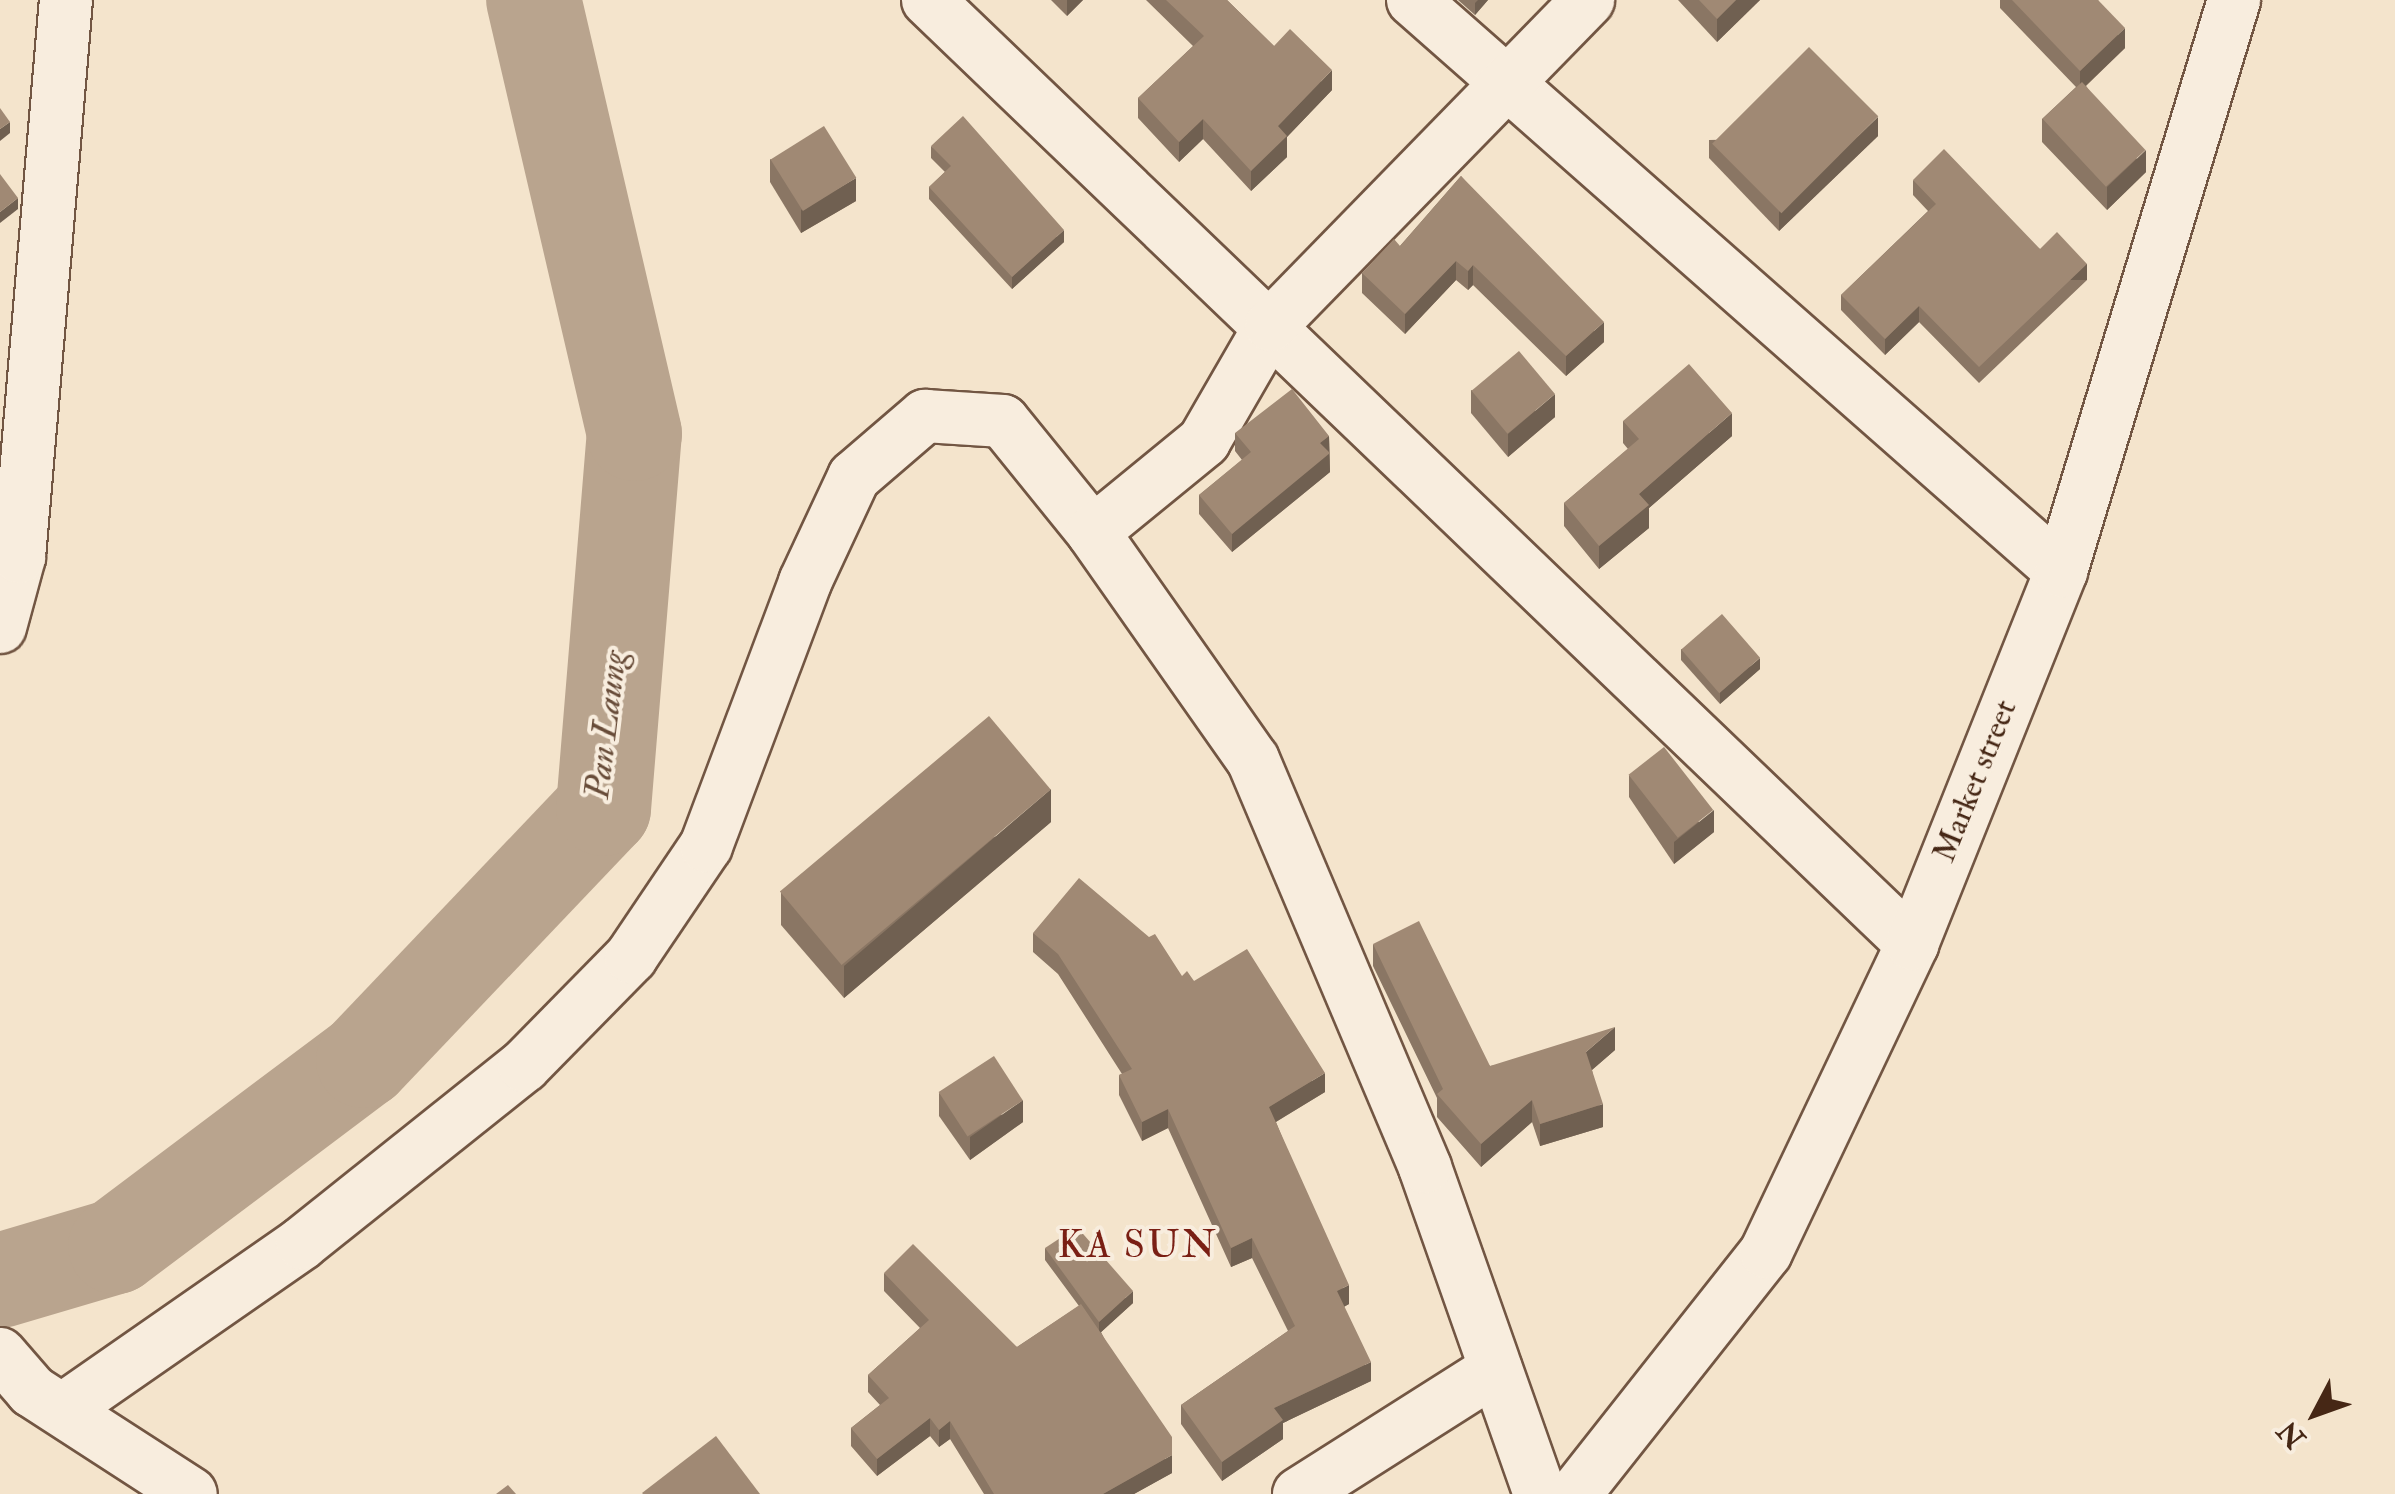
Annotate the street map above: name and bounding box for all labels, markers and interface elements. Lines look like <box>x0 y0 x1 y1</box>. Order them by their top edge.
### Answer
water label: Pan Laung <box>576 648 636 802</box>
street label: Market street <box>1925 694 2025 868</box>
district label: KA SUN <box>1058 1223 1218 1269</box>
north arrow <box>2265 1364 2365 1464</box>
text: N <box>2271 1413 2313 1455</box>

